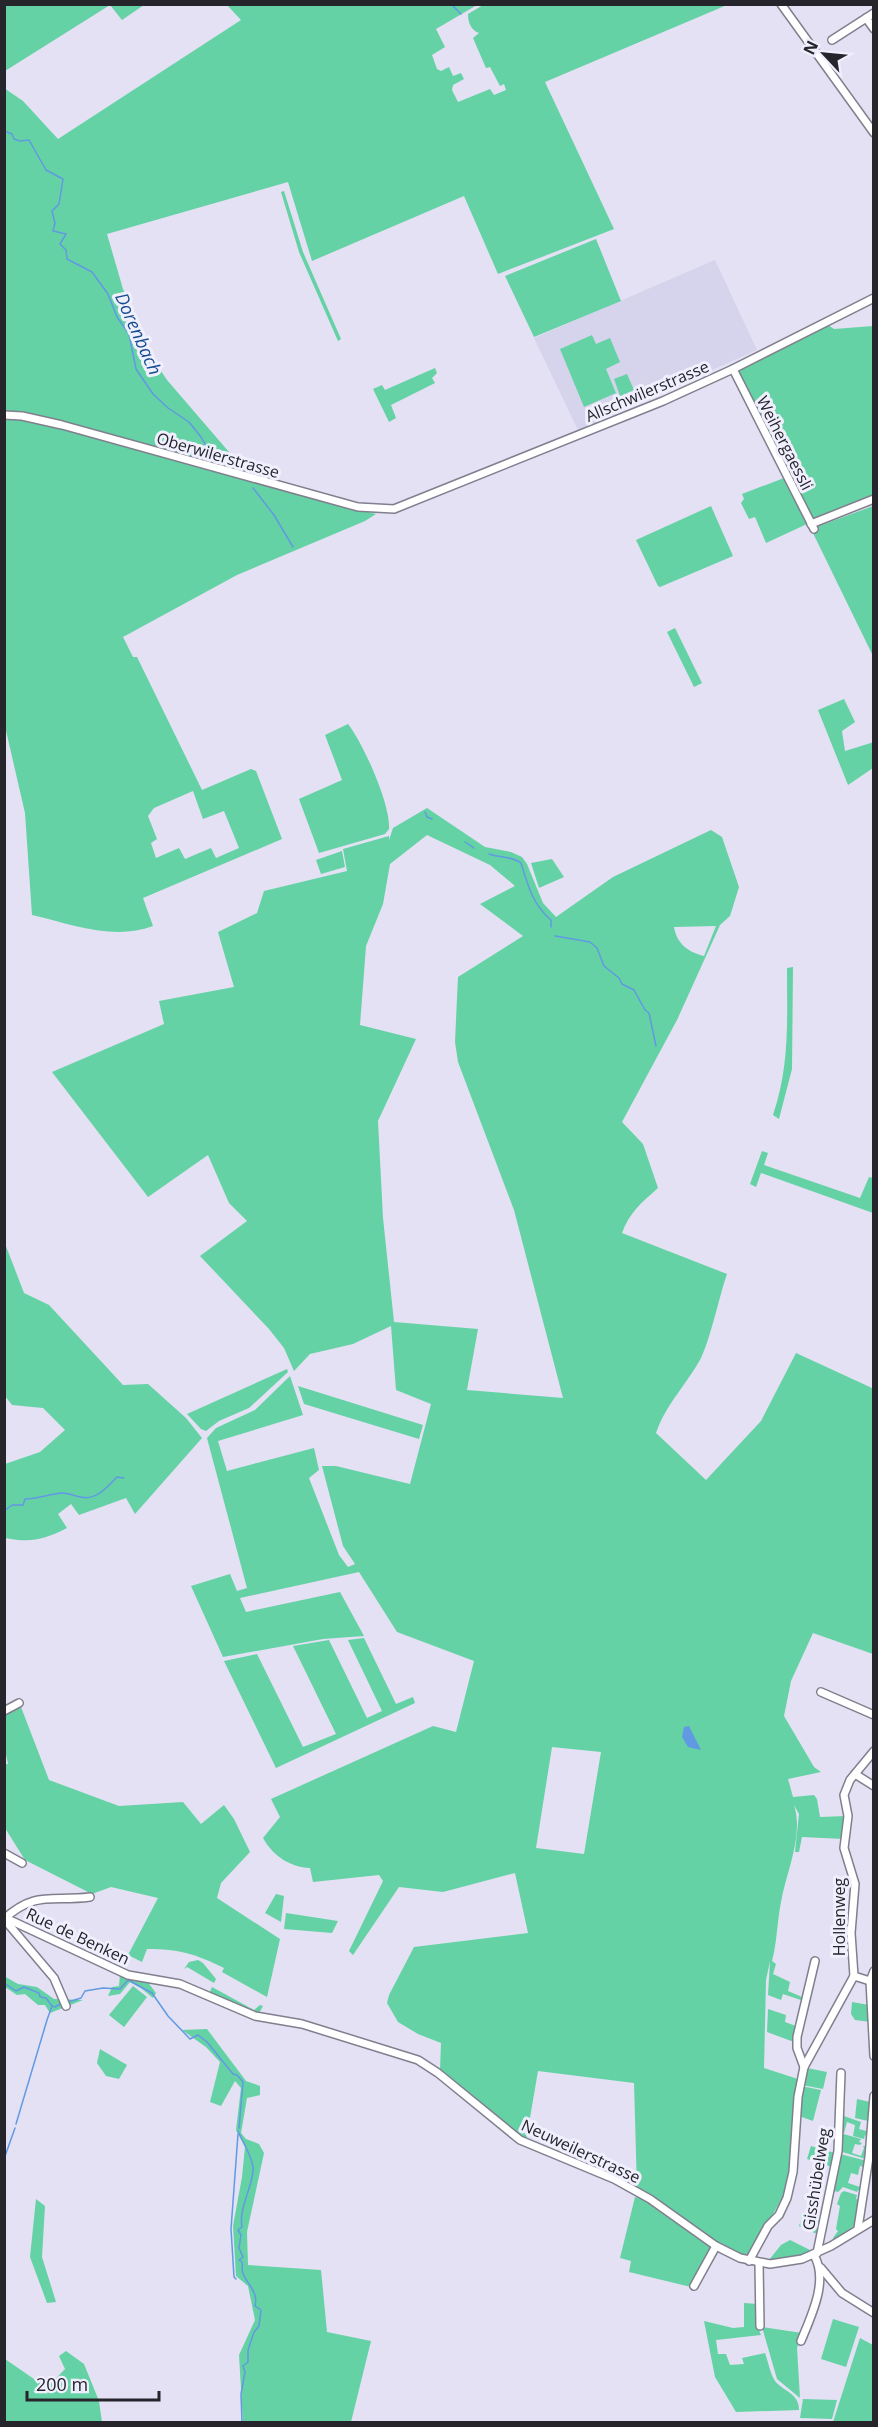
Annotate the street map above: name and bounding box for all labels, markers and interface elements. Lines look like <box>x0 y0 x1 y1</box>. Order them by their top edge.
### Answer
north arrow <box>794 24 854 84</box>
text: N <box>798 37 823 58</box>
water label: Dorenbach <box>110 289 168 379</box>
street label: Allschwilerstrasse <box>582 355 712 427</box>
street label: Weihergaessli <box>752 392 818 494</box>
street label: Oberwilerstrasse <box>154 427 282 483</box>
street label: Hollenweg <box>828 1878 850 1956</box>
street label: Rue de Benken <box>23 1902 133 1970</box>
street label: Neuweilerstrasse <box>518 2114 644 2188</box>
street label: Gisshübelweg <box>797 2126 835 2232</box>
scale bar <box>27 2364 159 2402</box>
text: 200 m <box>36 2372 88 2396</box>

